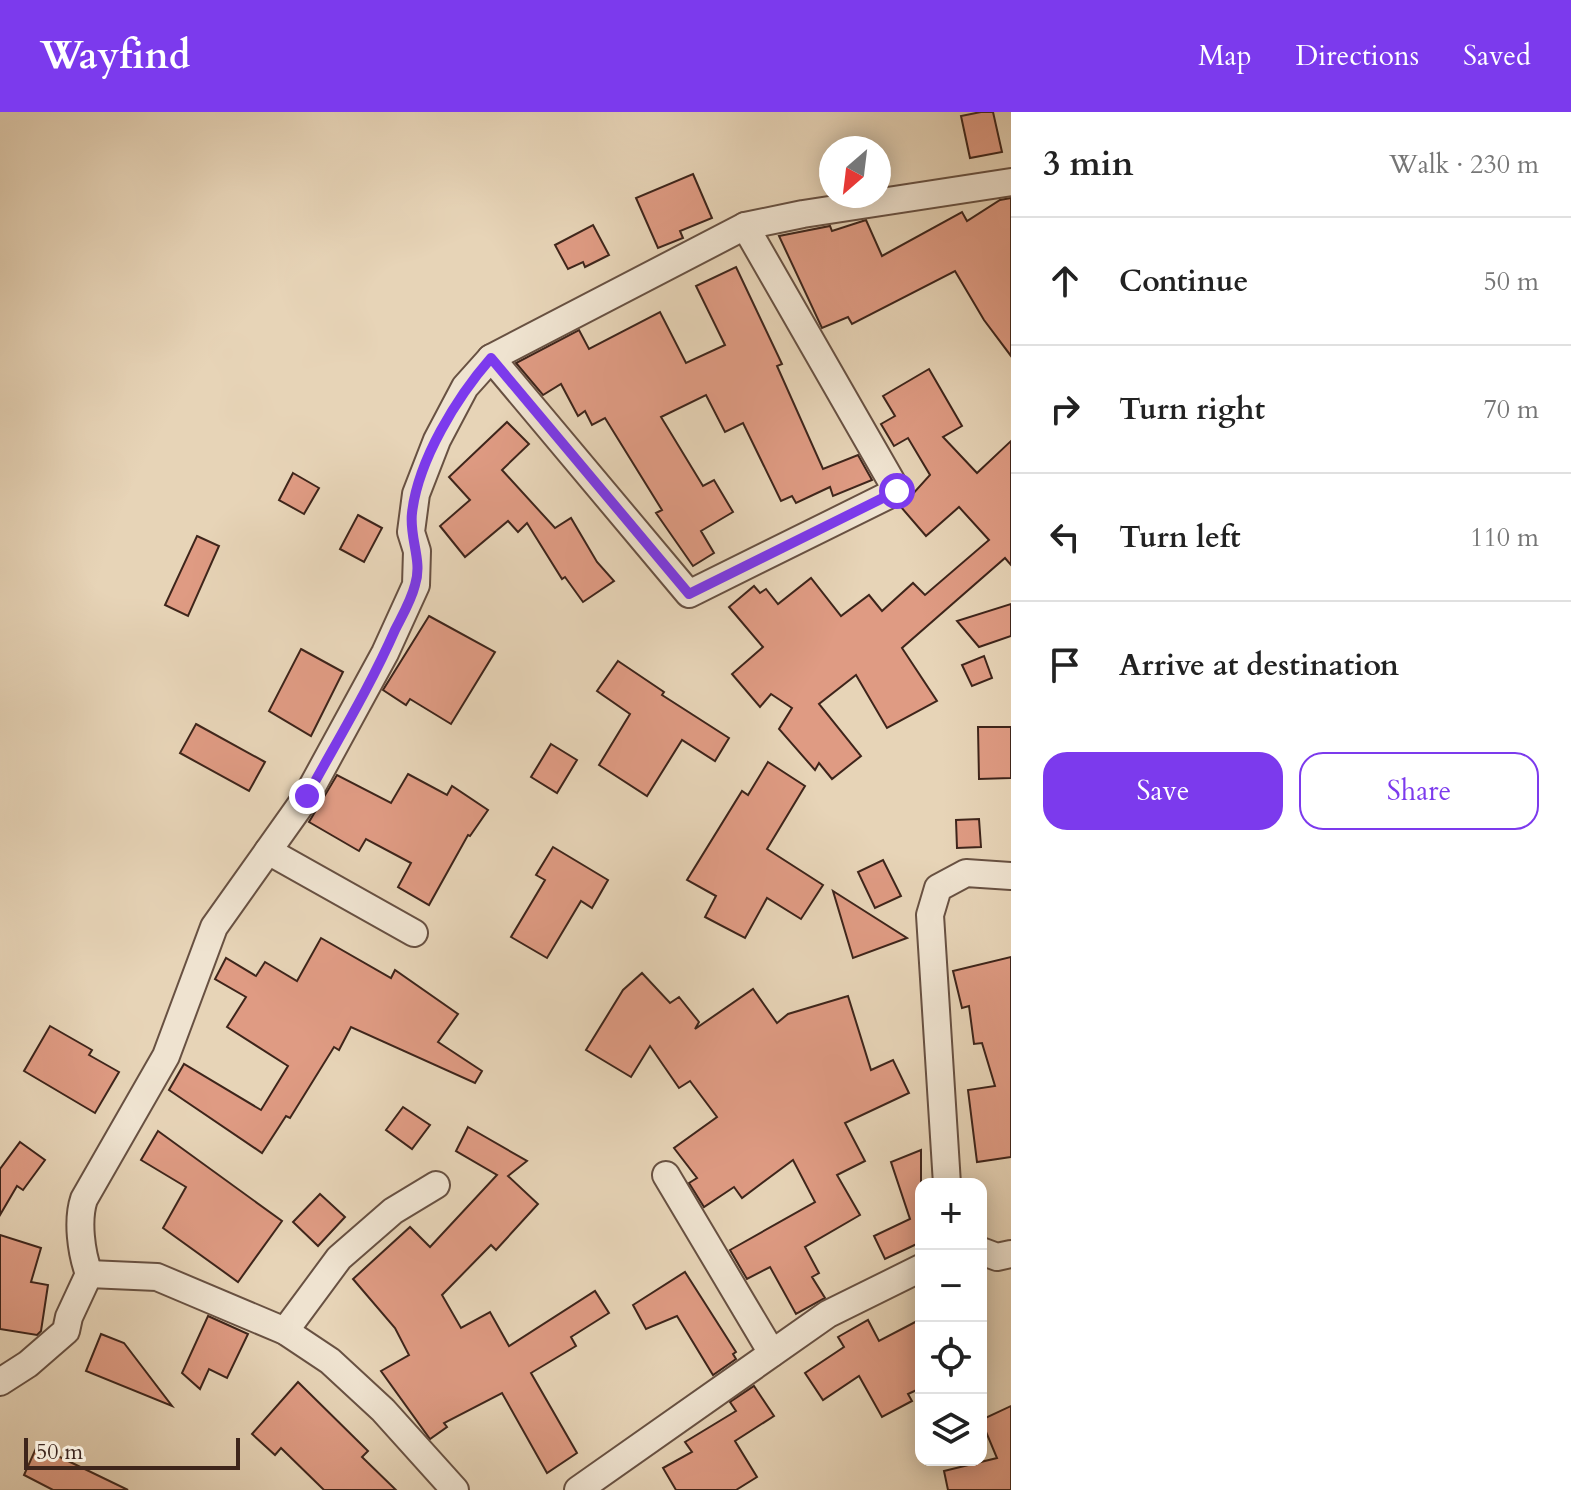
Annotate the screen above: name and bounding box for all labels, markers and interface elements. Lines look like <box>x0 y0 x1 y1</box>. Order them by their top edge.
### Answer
text: Wayfind <box>40 30 190 82</box>
text: Map <box>1198 37 1252 75</box>
text: Directions <box>1296 37 1419 75</box>
text: Saved <box>1463 37 1531 75</box>
north arrow <box>819 136 891 208</box>
text: 3 min <box>1043 141 1134 187</box>
text: Walk · 230 m <box>1389 147 1539 182</box>
icon: ahead <box>1043 259 1087 303</box>
text: Continue <box>1119 261 1248 302</box>
text: 50 m <box>1483 264 1539 299</box>
icon: right <box>1043 387 1087 431</box>
text: Turn right <box>1119 389 1265 430</box>
text: 70 m <box>1483 392 1539 427</box>
route start <box>879 473 915 509</box>
icon: left <box>1043 515 1087 559</box>
text: Turn left <box>1119 517 1241 558</box>
text: 110 m <box>1470 520 1539 555</box>
icon: arrive <box>1043 643 1087 687</box>
text: Arrive at destination <box>1119 645 1399 686</box>
button: Save <box>1043 752 1283 830</box>
button: Share <box>1299 752 1539 830</box>
route end <box>289 778 325 814</box>
map controls <box>915 1178 987 1466</box>
button: + <box>915 1178 987 1250</box>
button: − <box>915 1250 987 1322</box>
button: locate <box>915 1322 987 1394</box>
button: layers <box>915 1394 987 1466</box>
scale bar <box>24 1434 240 1470</box>
text: 50 m <box>36 1437 83 1467</box>

